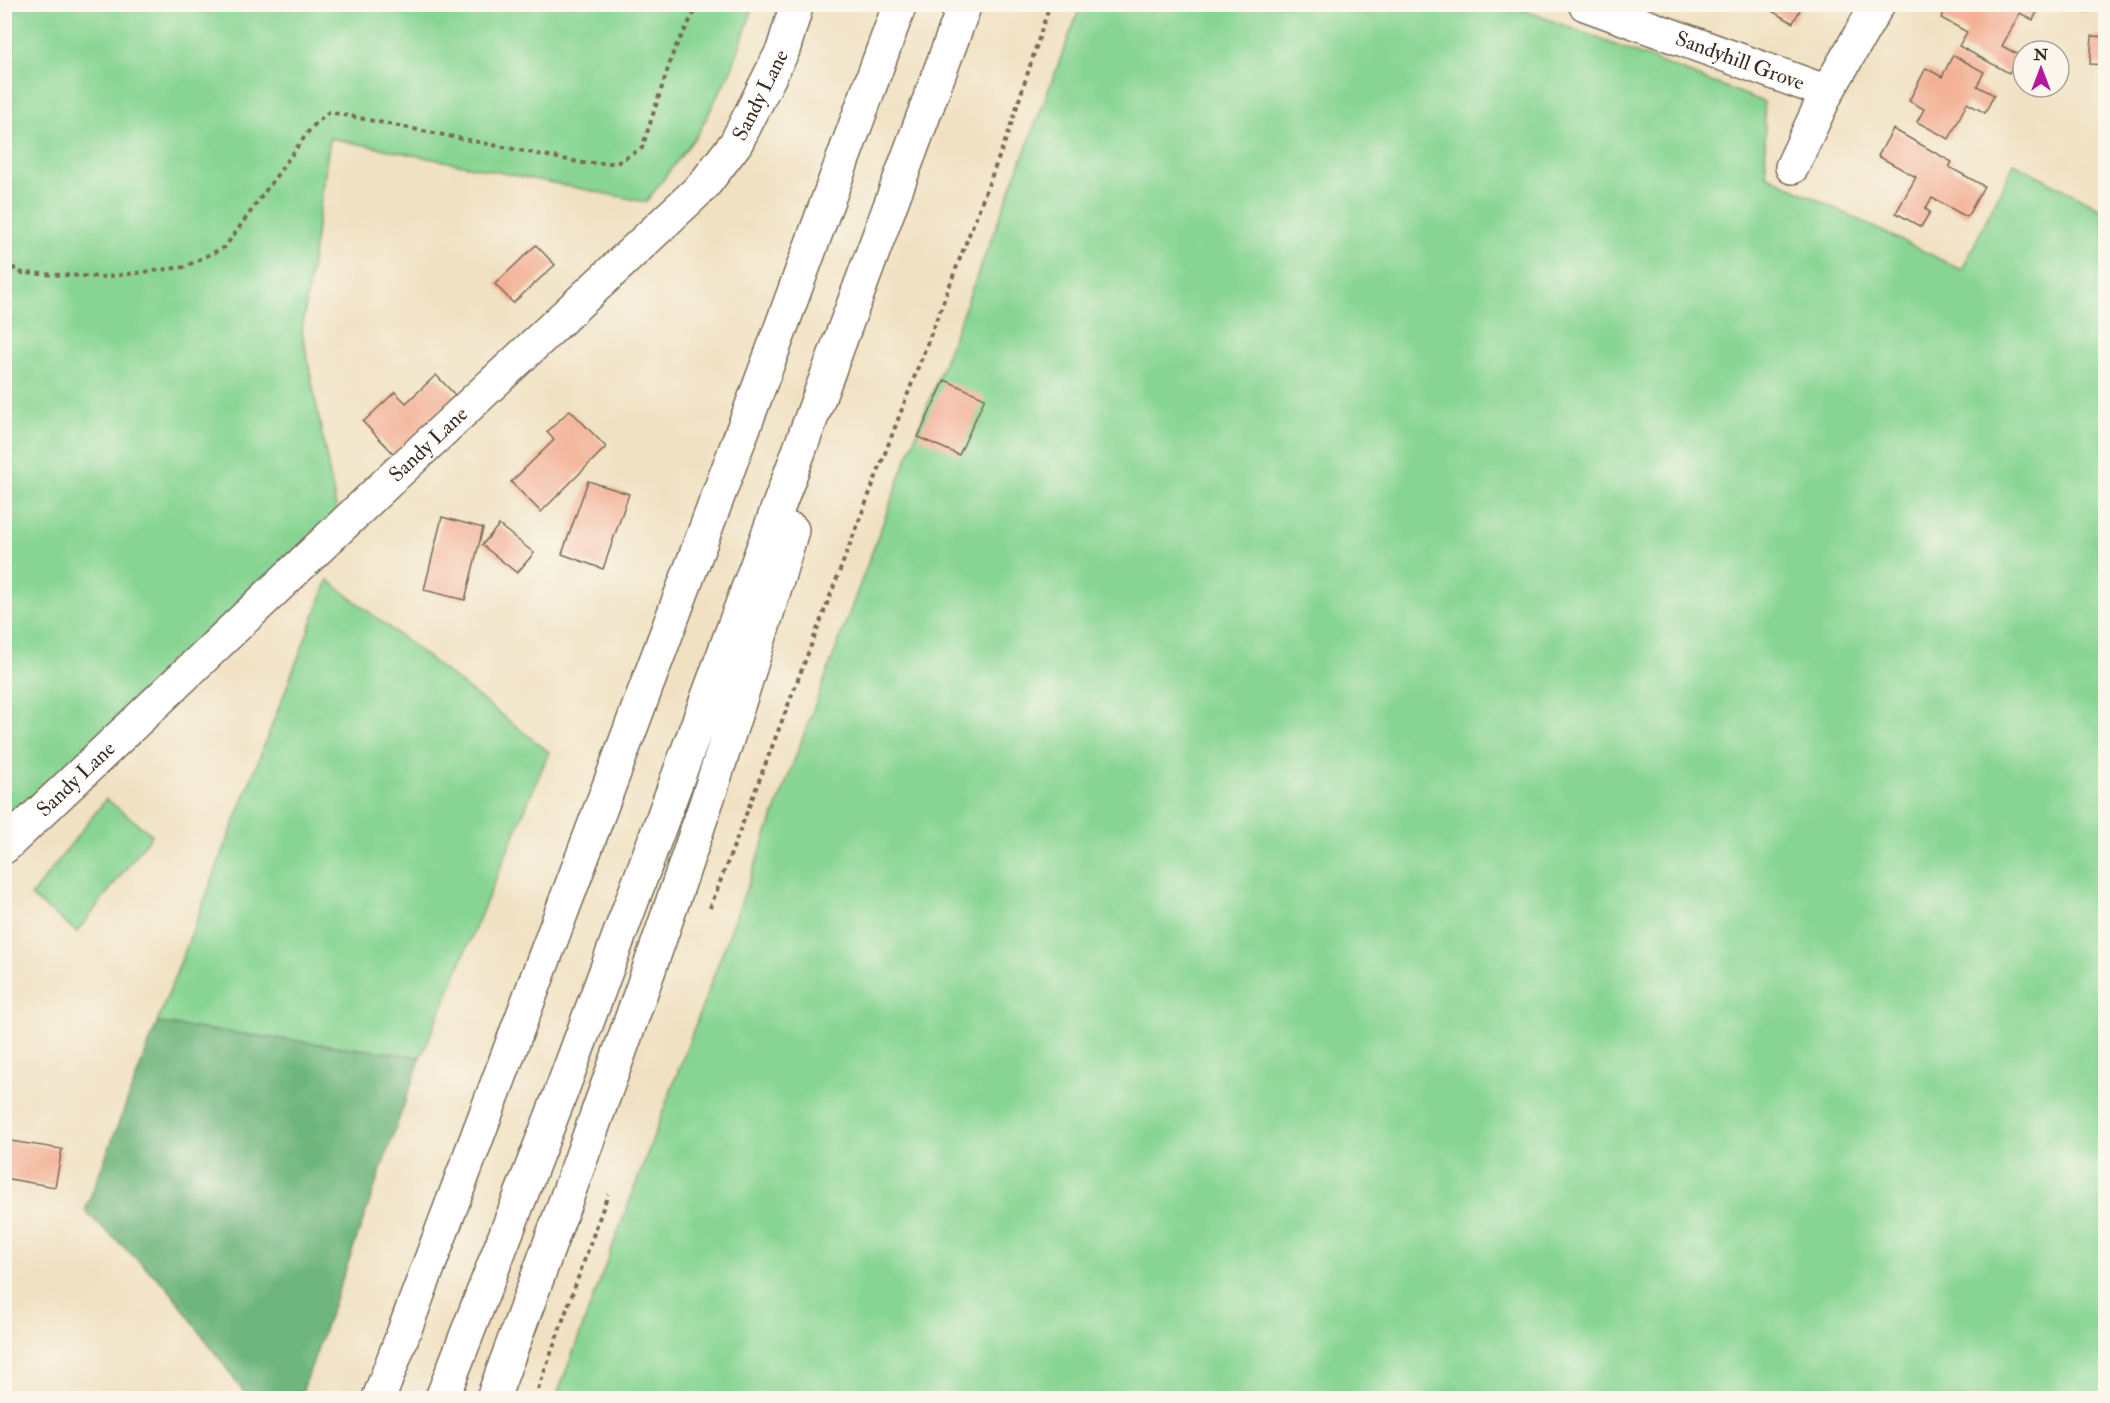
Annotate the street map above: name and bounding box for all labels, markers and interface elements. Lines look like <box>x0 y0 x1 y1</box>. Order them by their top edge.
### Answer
street label: Sandyhill Grove <box>1672 25 1808 97</box>
north arrow <box>2011 39 2071 99</box>
street label: Sandy Lane <box>726 45 795 145</box>
text: N <box>2033 45 2049 65</box>
street label: Sandy Lane <box>383 401 474 488</box>
street label: Sandy Lane <box>31 735 121 823</box>

